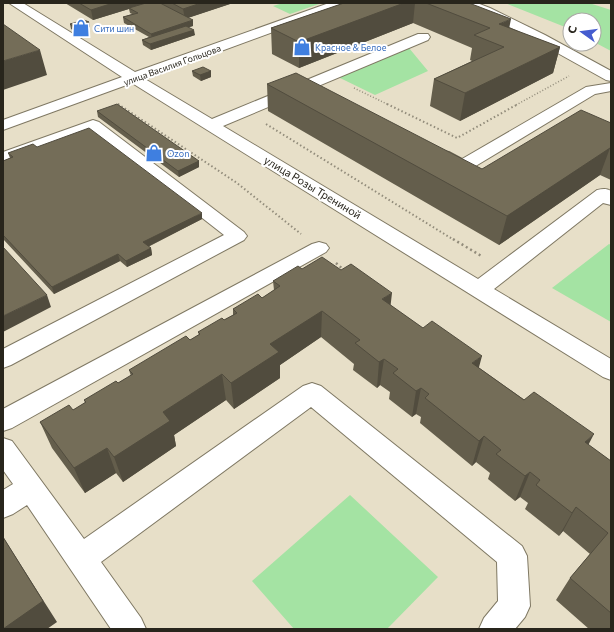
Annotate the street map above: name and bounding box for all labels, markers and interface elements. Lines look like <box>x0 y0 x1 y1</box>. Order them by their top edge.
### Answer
north arrow <box>562 12 602 52</box>
shop icon: Сити шин <box>71 18 91 38</box>
place label: Сити шин <box>94 23 134 34</box>
text: С <box>565 24 579 35</box>
shop icon: Красное & Белое <box>292 37 312 57</box>
street label: улица Василия Гольцова <box>122 42 223 88</box>
place label: Красное & Белое <box>315 42 387 53</box>
shop icon: Ozon <box>144 143 164 163</box>
place label: Ozon <box>167 148 189 159</box>
street label: улица Розы Трениной <box>262 153 364 221</box>

